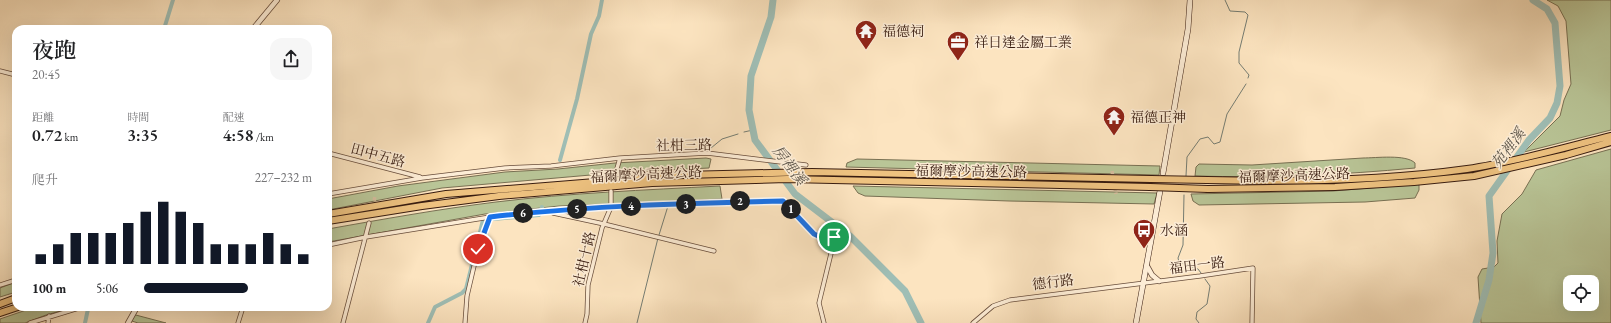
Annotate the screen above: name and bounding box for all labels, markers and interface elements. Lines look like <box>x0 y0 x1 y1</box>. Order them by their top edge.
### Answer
temple icon: 福德祠 <box>853 18 879 51</box>
place label: 福德祠 <box>882 22 924 40</box>
office icon: 祥日達金屬工業 <box>945 29 971 62</box>
place label: 祥日達金屬工業 <box>974 33 1072 51</box>
text: 夜跑 <box>32 36 76 65</box>
button: share <box>270 38 312 80</box>
text: 20:45 <box>32 66 60 83</box>
temple icon: 福德正神 <box>1101 104 1127 137</box>
place label: 福德正神 <box>1130 108 1186 126</box>
text: 距離 <box>32 110 54 124</box>
text: 時間 <box>127 110 149 124</box>
text: 配速 <box>223 110 245 124</box>
water label: 苑裡溪 <box>1487 123 1530 172</box>
text: 0.72 <box>32 124 62 146</box>
text: 3:35 <box>127 124 158 146</box>
text: 4:58 <box>223 124 253 146</box>
text: km <box>62 130 78 144</box>
text: /km <box>253 130 274 144</box>
street label: 社柑三路 <box>656 136 712 154</box>
street label: 田中五路 <box>349 139 407 171</box>
water label: 房裡溪 <box>769 141 812 190</box>
street label: 福爾摩沙高速公路 <box>915 161 1027 181</box>
street label: 福爾摩沙高速公路 <box>590 162 702 186</box>
street label: 福爾摩沙高速公路 <box>1238 164 1350 186</box>
text: 227–232 m <box>255 169 312 186</box>
text: 爬升 <box>32 171 58 188</box>
pin: 2 <box>730 191 750 211</box>
pin: 3 <box>676 194 696 214</box>
text: 2 <box>737 194 743 208</box>
pin: 4 <box>621 196 641 216</box>
text: 3 <box>683 197 689 211</box>
pin: 5 <box>567 199 587 219</box>
text: 4 <box>628 199 634 213</box>
pin: 1 <box>781 199 801 219</box>
text: 5 <box>574 202 580 216</box>
text: 1 <box>788 202 794 216</box>
pin: 6 <box>513 203 533 223</box>
text: 6 <box>520 206 526 220</box>
bus stop icon: 水涵 <box>1131 217 1157 250</box>
pin <box>817 220 851 254</box>
place label: 水涵 <box>1160 221 1188 239</box>
icon: arrive <box>823 226 845 248</box>
street label: 社柑十路 <box>569 230 599 288</box>
pin <box>461 232 495 266</box>
icon: check <box>467 238 489 260</box>
street label: 福田一路 <box>1168 253 1226 277</box>
street label: 德行路 <box>1031 271 1075 293</box>
map controls <box>1563 275 1599 311</box>
button: locate <box>1563 275 1599 311</box>
text: 100 m <box>32 280 66 297</box>
text: 5:06 <box>96 280 118 297</box>

